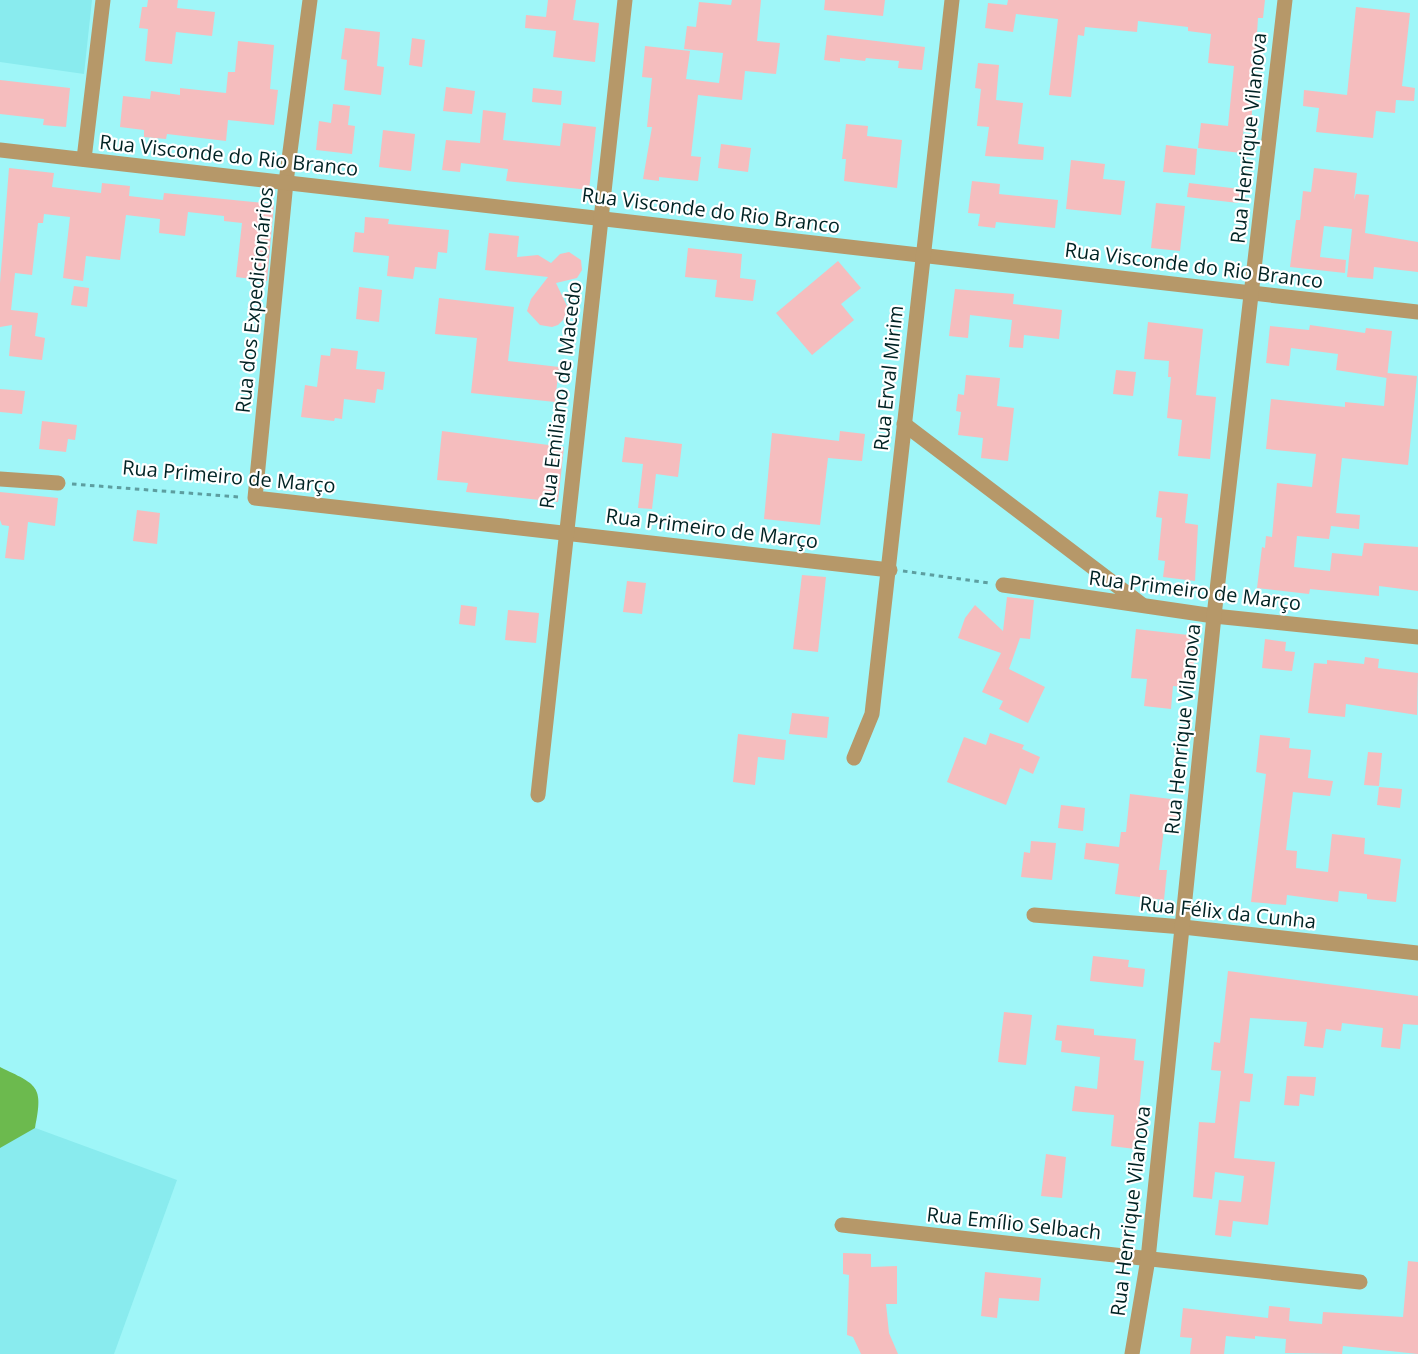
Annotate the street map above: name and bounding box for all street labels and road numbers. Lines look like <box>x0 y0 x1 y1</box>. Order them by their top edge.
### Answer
street label: Rua Henrique Vilanova <box>1224 31 1272 245</box>
street label: Rua Visconde do Rio Branco <box>98 128 360 182</box>
street label: Rua Visconde do Rio Branco <box>580 181 842 239</box>
street label: Rua dos Expedicionários <box>229 186 279 414</box>
street label: Rua Visconde do Rio Branco <box>1063 236 1325 294</box>
street label: Rua Emiliano de Macedo <box>533 280 587 510</box>
street label: Rua Erval Mirim <box>867 304 909 452</box>
street label: Rua Primeiro de Março <box>121 453 337 499</box>
street label: Rua Primeiro de Março <box>604 502 820 554</box>
street label: Rua Primeiro de Março <box>1087 564 1303 616</box>
street label: Rua Henrique Vilanova <box>1158 622 1206 836</box>
street label: Rua Félix da Cunha <box>1138 889 1318 935</box>
street label: Rua Henrique Vilanova <box>1104 1104 1156 1318</box>
street label: Rua Emílio Selbach <box>925 1200 1103 1246</box>

